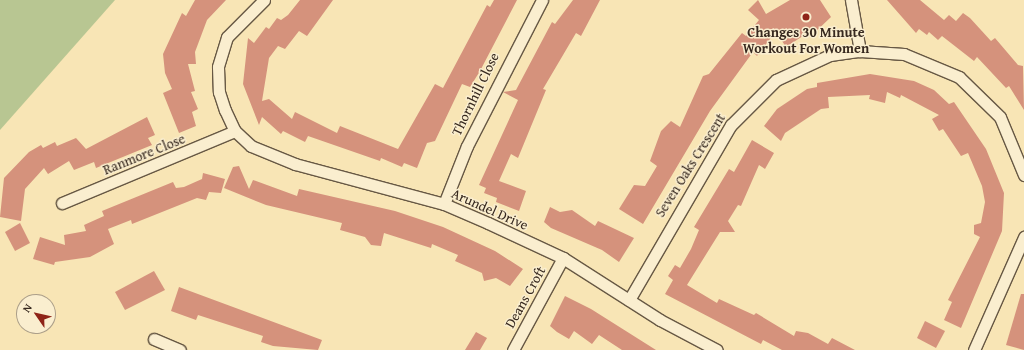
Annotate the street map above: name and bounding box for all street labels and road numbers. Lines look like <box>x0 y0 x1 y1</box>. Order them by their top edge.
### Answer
street label: Thornhill Close <box>448 50 502 138</box>
street label: Seven Oaks Crescent <box>651 110 729 220</box>
street label: Ranmore Close <box>100 130 188 178</box>
street label: Arundel Drive <box>449 185 531 233</box>
street label: Deans Croft <box>501 263 549 331</box>

